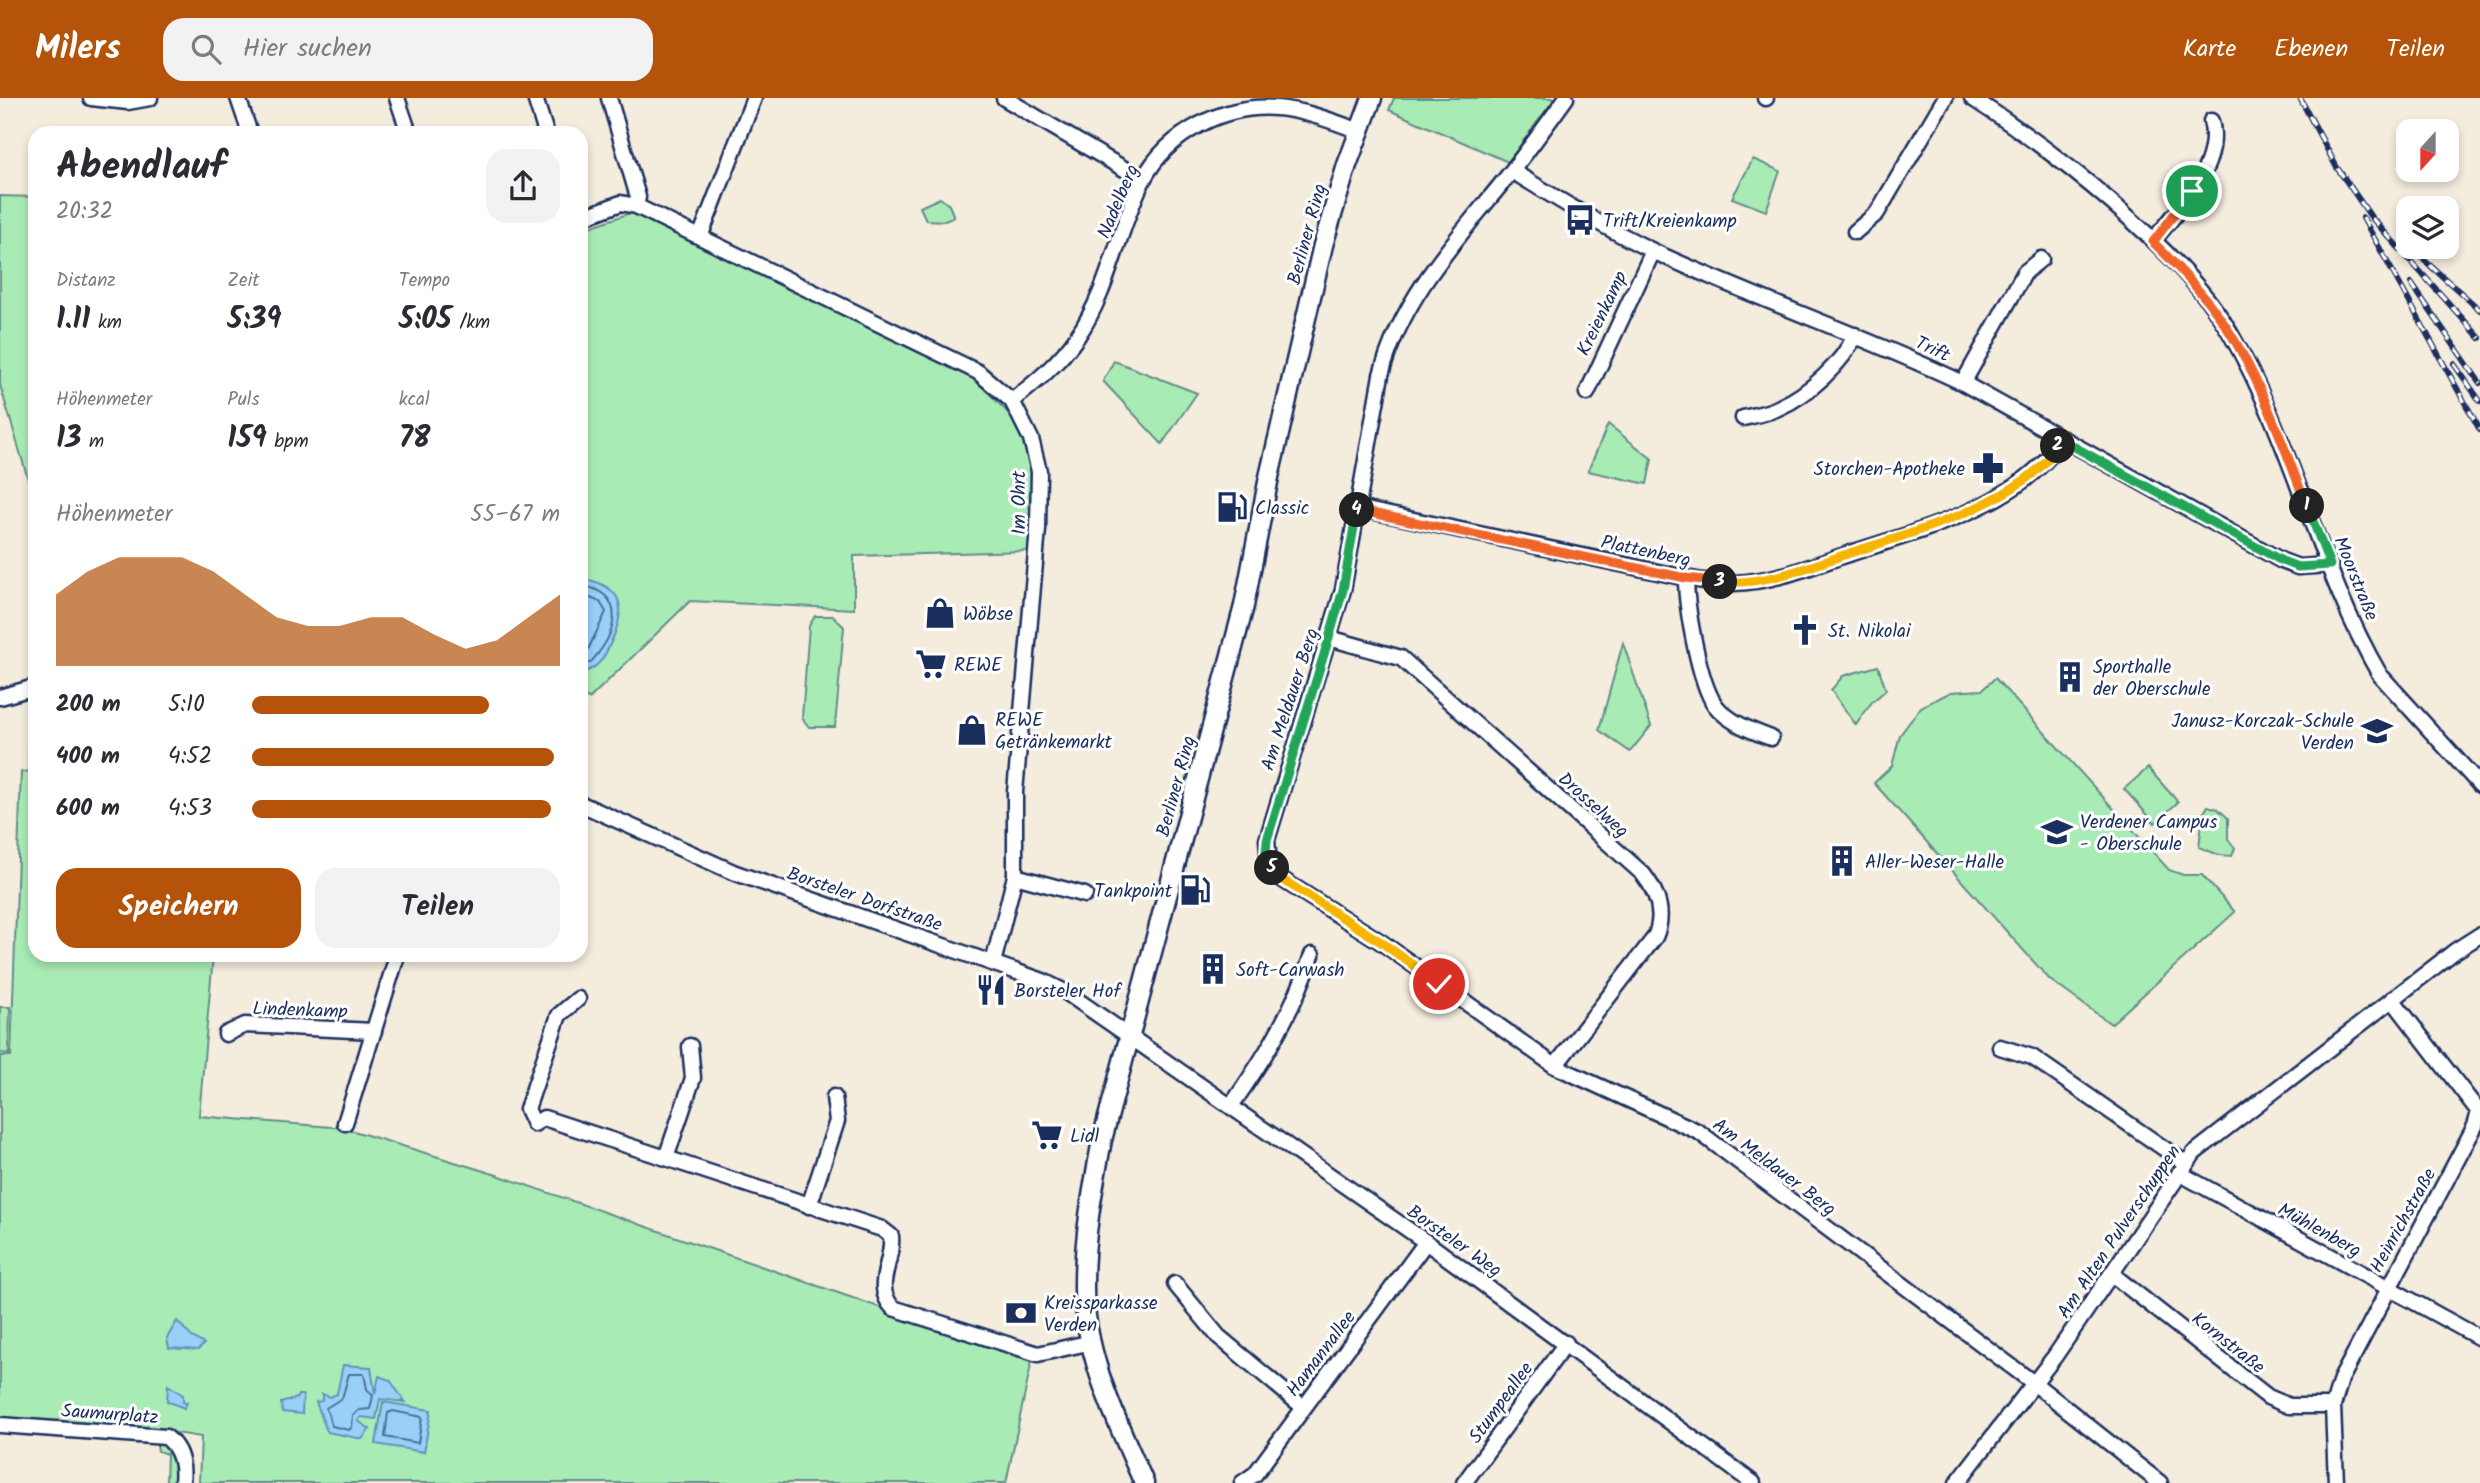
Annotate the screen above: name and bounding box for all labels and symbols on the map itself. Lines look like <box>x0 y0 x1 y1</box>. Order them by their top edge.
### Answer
north arrow <box>2396 119 2459 182</box>
street label: Nadelberg <box>1090 160 1148 244</box>
pin <box>2162 161 2222 221</box>
street label: Berliner Ring <box>1280 181 1336 288</box>
bus stop icon: Trift/Kreienkamp <box>1563 203 1597 237</box>
place label: Trift/Kreienkamp <box>1603 207 1737 237</box>
street label: Kreienkamp <box>1569 266 1636 361</box>
street label: Trift <box>1910 329 1955 371</box>
pin: 2 <box>2040 428 2076 464</box>
pharmacy icon: Storchen-Apotheke <box>1971 451 2005 485</box>
place label: Storchen-Apotheke <box>1814 455 1965 485</box>
street label: Im Ohrt <box>1005 470 1035 535</box>
pin: 1 <box>2290 488 2324 524</box>
fuel station icon: Classic <box>1215 490 1249 524</box>
pin: 4 <box>1340 492 1374 528</box>
place label: Classic <box>1255 494 1309 524</box>
street label: Plattenberg <box>1598 528 1693 576</box>
street label: Moorstraße <box>2325 532 2386 626</box>
pin: 3 <box>1702 564 1738 600</box>
shop icon: Wöbse <box>923 596 957 630</box>
place label: Wöbse <box>963 600 1014 630</box>
church icon: St. Nikolai <box>1788 613 1822 647</box>
place label: St. Nikolai <box>1828 617 1912 647</box>
street label: Am Meldauer Berg <box>1254 624 1328 775</box>
supermarket icon: REWE <box>914 647 948 681</box>
place label: REWE <box>954 651 1003 681</box>
place label: Sporthalle der Oberschule <box>2093 653 2211 705</box>
building icon: Sporthalle der Oberschule <box>2053 660 2087 694</box>
place label: REWE Getränkemarkt <box>995 706 1113 758</box>
place label: Janusz-Korczak-Schule Verden <box>2171 707 2354 759</box>
shop icon: REWE Getränkemarkt <box>955 713 989 747</box>
school or university icon: Janusz-Korczak-Schule Verden <box>2360 714 2394 748</box>
street label: Berliner Ring <box>1149 733 1205 840</box>
street label: Drosselweg <box>1550 765 1635 846</box>
place label: Verdener Campus - Oberschule <box>2080 808 2217 860</box>
school or university icon: Verdener Campus - Oberschule <box>2040 815 2074 849</box>
building icon: Aller-Weser-Halle <box>1825 844 1859 878</box>
place label: Aller-Weser-Halle <box>1865 848 2004 878</box>
pin: 5 <box>1254 850 1290 886</box>
street label: Borsteler Dorfstraße <box>783 859 947 941</box>
fuel station icon: Tankpoint <box>1178 873 1212 907</box>
place label: Tankpoint <box>1094 877 1173 907</box>
building icon: Soft-Carwash <box>1196 952 1230 986</box>
pin <box>1409 954 1469 1014</box>
place label: Soft-Carwash <box>1236 956 1344 986</box>
restaurant icon: Borsteler Hof <box>974 973 1008 1007</box>
place label: Borsteler Hof <box>1014 977 1122 1007</box>
street label: Lindenkamp <box>252 994 348 1028</box>
street label: Am Meldauer Berg <box>1705 1111 1842 1224</box>
supermarket icon: Lidl <box>1030 1118 1064 1152</box>
place label: Lidl <box>1070 1122 1099 1152</box>
street label: Am Alten Pulverschuppen <box>2050 1139 2189 1325</box>
street label: Heinrichstraße <box>2363 1163 2445 1279</box>
street label: Mühlenberg <box>2272 1195 2366 1266</box>
street label: Borsteler Weg <box>1400 1198 1508 1286</box>
place label: Kreissparkasse Verden <box>1044 1289 1158 1341</box>
bank icon: Kreissparkasse Verden <box>1004 1296 1038 1330</box>
street label: Hamannallee <box>1279 1304 1364 1404</box>
street label: Kornstraße <box>2184 1305 2271 1382</box>
street label: Stumpeallee <box>1462 1356 1542 1450</box>
street label: Saumurplatz <box>60 1397 159 1433</box>

